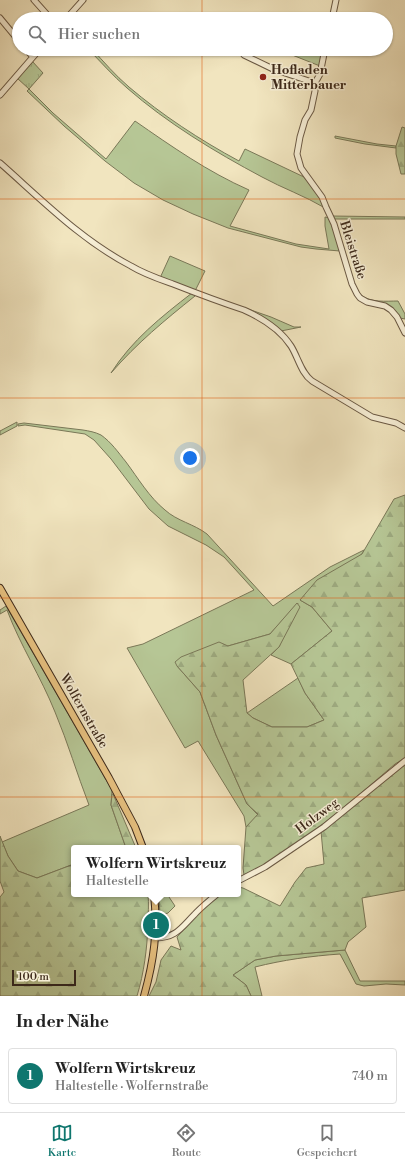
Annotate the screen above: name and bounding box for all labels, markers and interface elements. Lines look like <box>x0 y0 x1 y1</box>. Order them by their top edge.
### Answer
search box <box>12 12 393 56</box>
icon: search <box>26 23 48 45</box>
text: Hier suchen <box>58 25 140 44</box>
place label: Hofladen Mitterbauer <box>271 62 347 93</box>
marker: Hofladen Mitterbauer <box>258 72 268 82</box>
street label: Bleistraße <box>336 218 370 282</box>
your location <box>180 448 200 468</box>
street label: Wolfernstraße <box>56 670 112 751</box>
street label: Holzweg <box>292 794 342 837</box>
popup <box>71 845 241 897</box>
text: Wolfern Wirtskreuz <box>86 854 226 873</box>
text: Haltestelle <box>86 873 149 889</box>
pin: 1 <box>143 910 169 940</box>
scale bar <box>12 968 76 987</box>
text: 100 m <box>18 970 49 984</box>
text: In der Nähe <box>16 1011 109 1033</box>
text: Wolfern Wirtskreuz <box>55 1059 195 1078</box>
text: 1 <box>27 1068 33 1084</box>
text: 740 m <box>352 1068 388 1084</box>
text: Haltestelle · Wolfernstraße <box>55 1078 209 1094</box>
tab: Karte <box>48 1122 76 1160</box>
tab: Route <box>172 1122 201 1160</box>
tab: Gespeichert <box>297 1122 357 1160</box>

